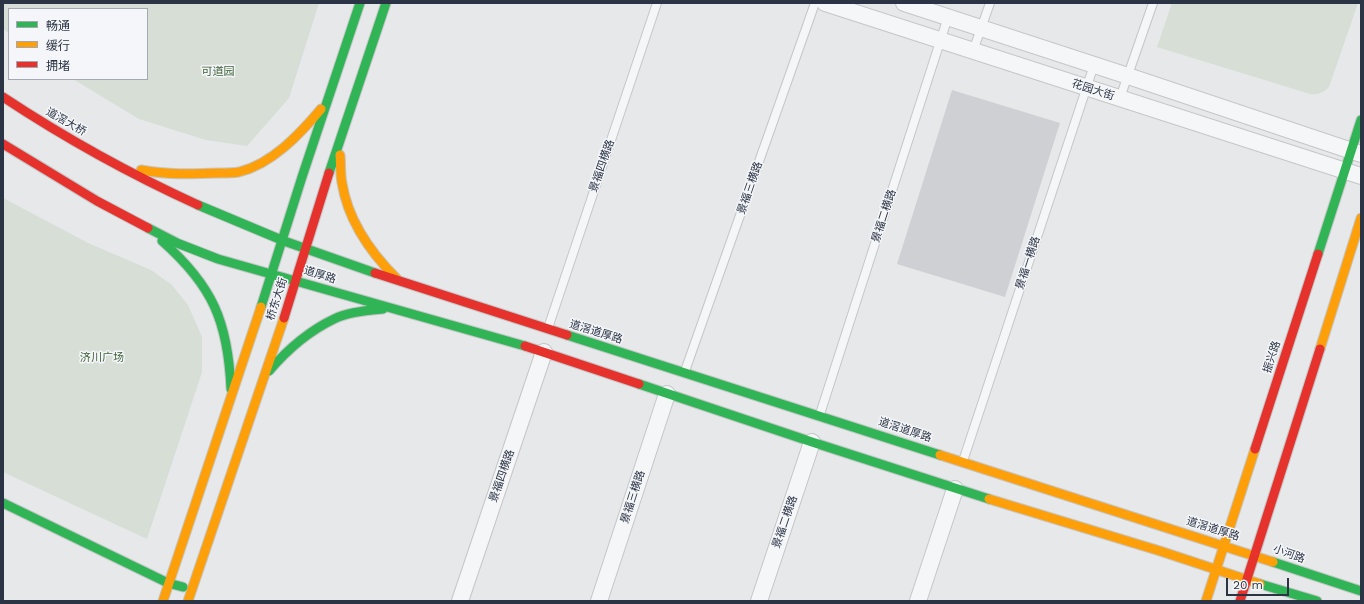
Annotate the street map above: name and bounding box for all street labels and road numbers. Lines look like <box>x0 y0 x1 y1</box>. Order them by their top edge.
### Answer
street label: 花园大街 <box>1070 77 1116 103</box>
street label: 道滘大桥 <box>44 105 88 139</box>
street label: 景福四横路 <box>587 138 617 194</box>
street label: 景福三横路 <box>735 160 765 216</box>
street label: 景福二横路 <box>869 188 899 244</box>
street label: 景福一横路 <box>1013 235 1043 291</box>
street label: 道厚路 <box>302 264 338 286</box>
street label: 桥东大街 <box>264 276 290 322</box>
street label: 道滘道厚路 <box>568 318 624 346</box>
street label: 振兴路 <box>1261 339 1283 375</box>
street label: 道滘道厚路 <box>877 415 933 445</box>
street label: 景福四横路 <box>487 448 517 504</box>
street label: 景福三横路 <box>618 469 648 525</box>
street label: 景福二横路 <box>770 494 800 550</box>
street label: 道滘道厚路 <box>1185 515 1241 543</box>
street label: 小河路 <box>1271 542 1307 566</box>

